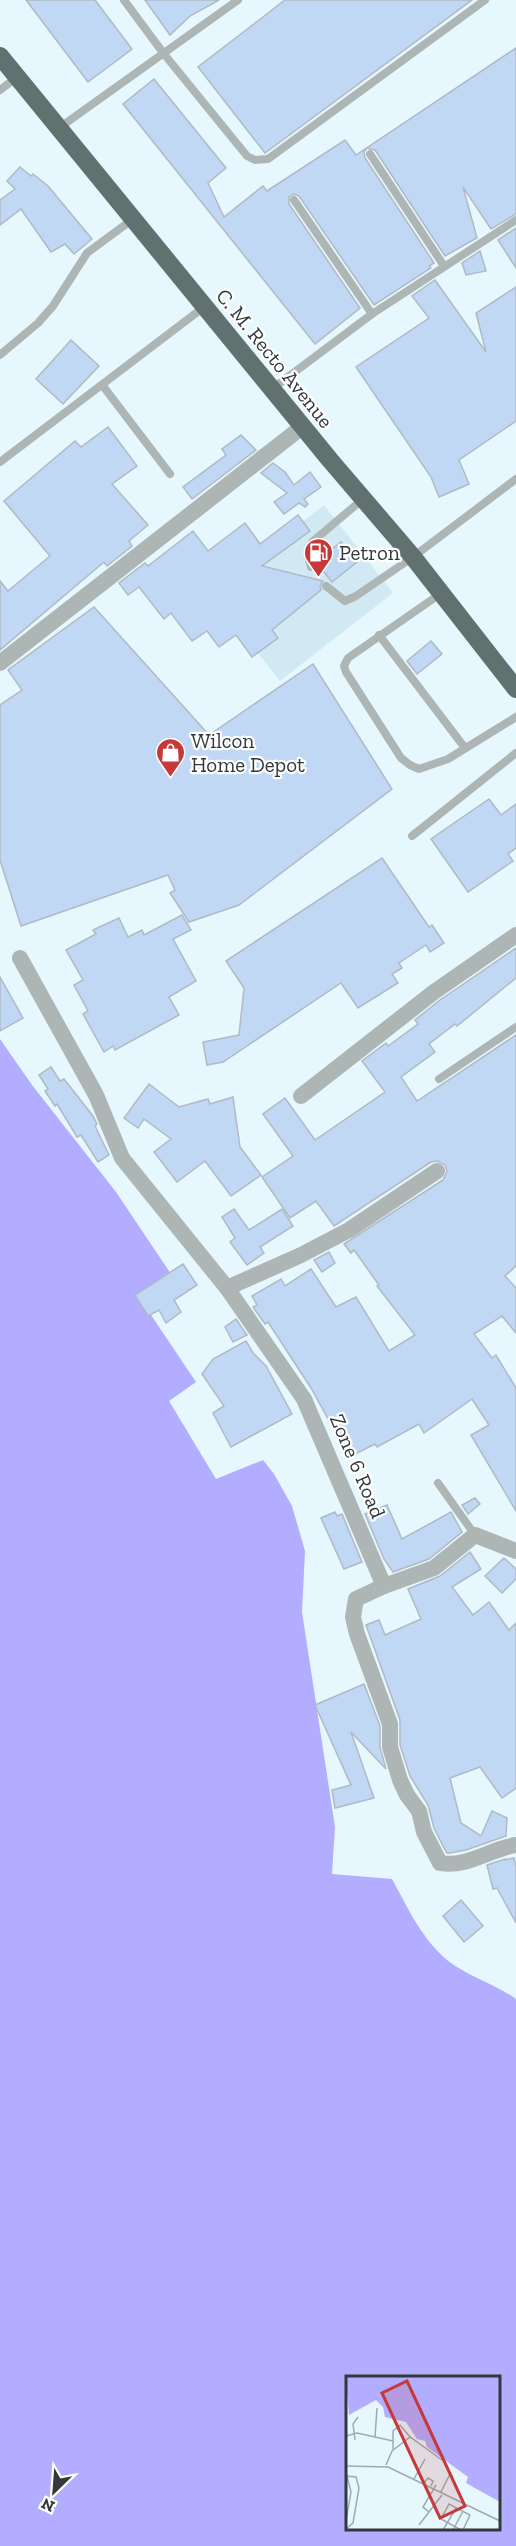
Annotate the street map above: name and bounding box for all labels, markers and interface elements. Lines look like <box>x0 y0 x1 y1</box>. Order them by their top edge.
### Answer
street label: C. M. Recto Avenue <box>211 283 339 433</box>
fuel station icon: Petron <box>302 536 334 578</box>
place label: Petron <box>339 540 400 565</box>
place label: Wilcon Home Depot <box>191 728 305 777</box>
shop icon: Wilcon Home Depot <box>154 736 186 778</box>
street label: Zone 6 Road <box>325 1410 391 1522</box>
inset map <box>346 2376 501 2531</box>
north arrow <box>24 2462 84 2522</box>
text: N <box>38 2494 57 2516</box>

